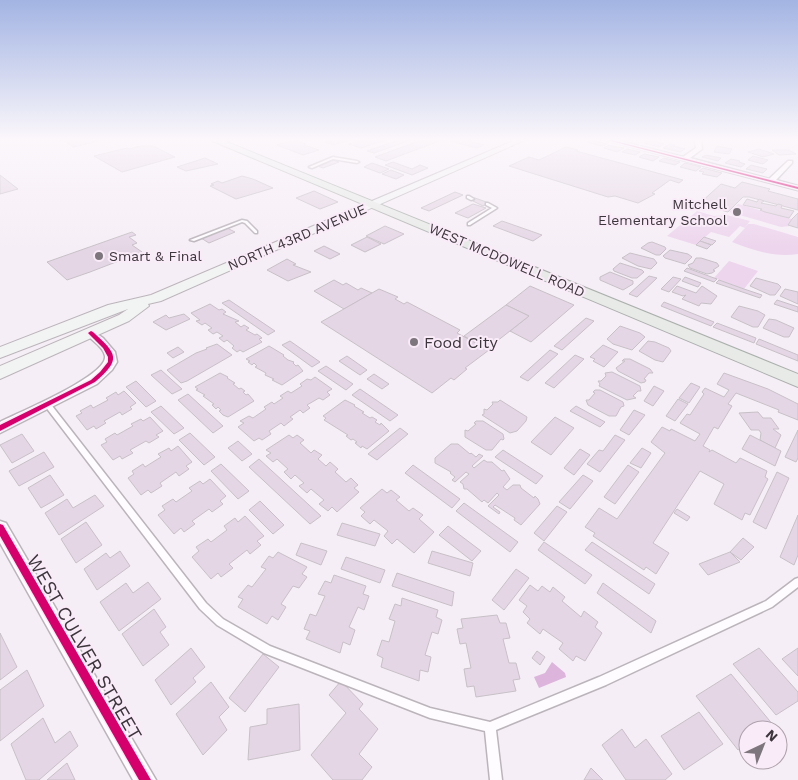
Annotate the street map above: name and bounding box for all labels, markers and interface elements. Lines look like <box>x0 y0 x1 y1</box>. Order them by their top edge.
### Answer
place label: Mitchell Elementary School <box>598 196 728 228</box>
street label: NORTH 43RD AVENUE <box>225 200 369 274</box>
marker: Mitchell Elementary School <box>731 206 743 218</box>
street label: WEST MCDOWELL ROAD <box>427 220 587 300</box>
place label: Smart & Final <box>109 248 202 264</box>
marker: Smart & Final <box>93 250 105 262</box>
place label: Food City <box>424 333 499 352</box>
marker: Food City <box>408 336 420 348</box>
street label: WEST CULVER STREET <box>22 550 147 744</box>
north arrow <box>738 720 788 770</box>
text: N <box>763 726 781 745</box>

